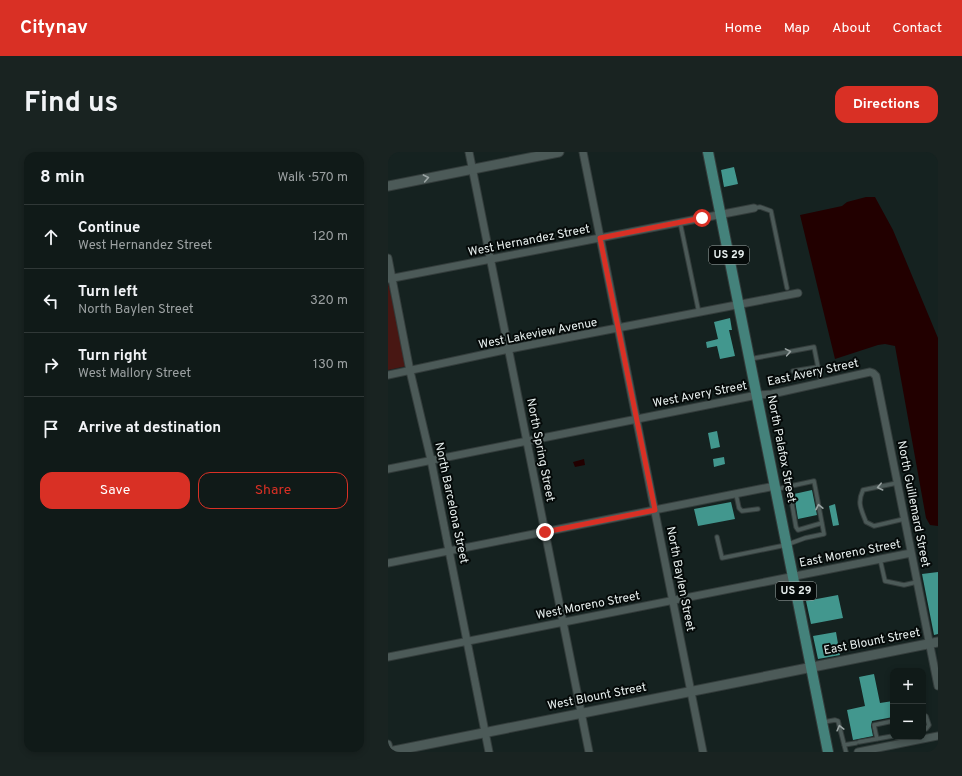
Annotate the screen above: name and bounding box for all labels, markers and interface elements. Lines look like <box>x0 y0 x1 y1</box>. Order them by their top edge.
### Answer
text: Citynav <box>20 16 88 40</box>
text: Home <box>725 20 762 37</box>
text: Map <box>784 20 810 37</box>
text: About <box>832 20 871 37</box>
text: Contact <box>893 20 942 37</box>
text: Find us <box>24 86 118 122</box>
button: Directions <box>835 86 938 123</box>
text: 8 min <box>40 167 85 189</box>
text: Walk · 570 m <box>277 170 348 186</box>
one-way arrow <box>423 175 429 183</box>
route start <box>693 209 711 227</box>
text: Continue <box>78 219 140 238</box>
street label: West Hernandez Street <box>467 221 591 261</box>
icon: ahead <box>40 226 62 248</box>
text: 120 m <box>313 229 348 245</box>
text: West Hernandez Street <box>78 238 212 254</box>
road number: US 29 <box>709 246 749 264</box>
text: Turn left <box>78 283 138 302</box>
icon: left <box>40 290 62 312</box>
text: 320 m <box>310 293 348 309</box>
text: North Baylen Street <box>78 302 194 318</box>
street label: West Lakeview Avenue <box>477 315 599 353</box>
text: Turn right <box>78 347 147 366</box>
one-way arrow <box>785 348 791 357</box>
icon: right <box>40 354 62 376</box>
street label: East Avery Street <box>766 356 860 390</box>
text: 130 m <box>313 357 348 373</box>
text: West Mallory Street <box>78 366 191 382</box>
street label: West Avery Street <box>651 378 749 412</box>
street label: North Palafox Street <box>763 394 799 504</box>
street label: North Spring Street <box>522 397 558 503</box>
icon: arrive <box>40 418 62 440</box>
text: Arrive at destination <box>78 419 221 438</box>
street label: North Guillemard Street <box>893 439 933 569</box>
street label: North Barcelona Street <box>430 441 472 565</box>
button: Save <box>40 472 190 509</box>
button: Share <box>198 472 348 509</box>
one-way arrow <box>877 482 884 490</box>
one-way arrow <box>816 504 824 510</box>
route end <box>536 523 554 541</box>
street label: North Baylen Street <box>662 525 698 633</box>
street label: East Moreno Street <box>798 536 902 572</box>
road number: US 29 <box>776 582 816 600</box>
street label: West Moreno Street <box>535 588 641 624</box>
street label: East Blount Street <box>822 625 922 659</box>
map controls <box>890 668 926 740</box>
button: + <box>890 668 926 704</box>
street label: West Blount Street <box>546 680 648 714</box>
button: − <box>890 704 926 740</box>
one-way arrow <box>836 725 845 732</box>

